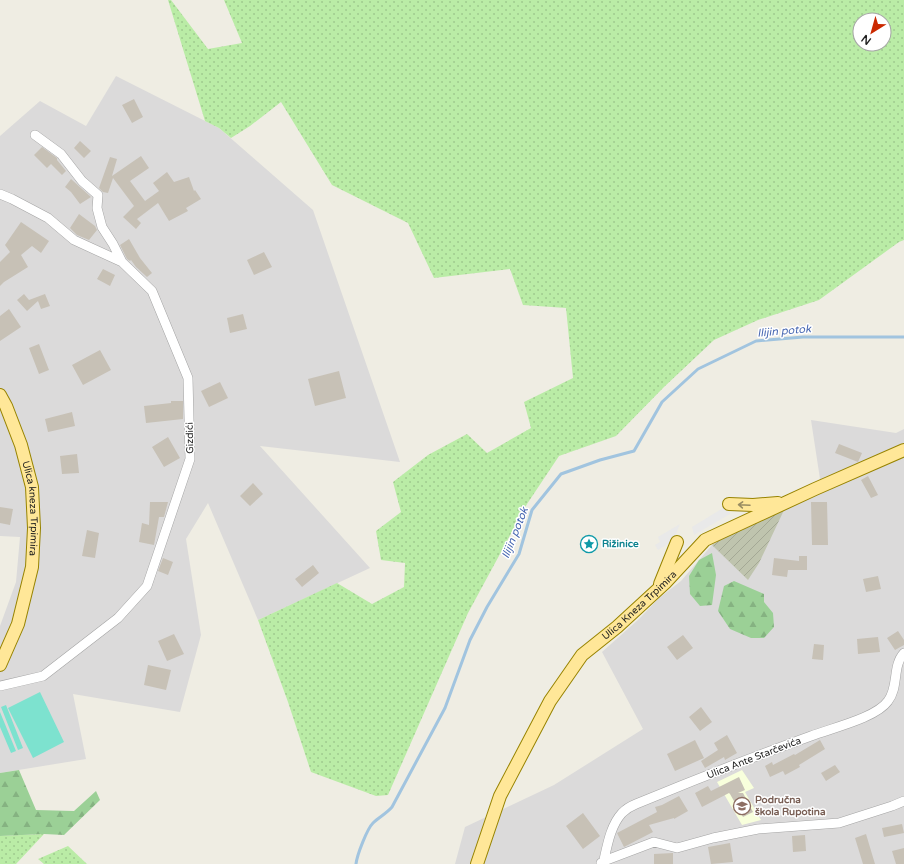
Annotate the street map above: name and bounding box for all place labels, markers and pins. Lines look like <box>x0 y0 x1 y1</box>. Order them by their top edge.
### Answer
place icon: Rižinice <box>579 534 599 554</box>
place label: Rižinice <box>602 538 639 550</box>
place label: Područna škola Rupotina <box>755 794 826 818</box>
school or university icon: Područna škola Rupotina <box>732 796 752 816</box>

